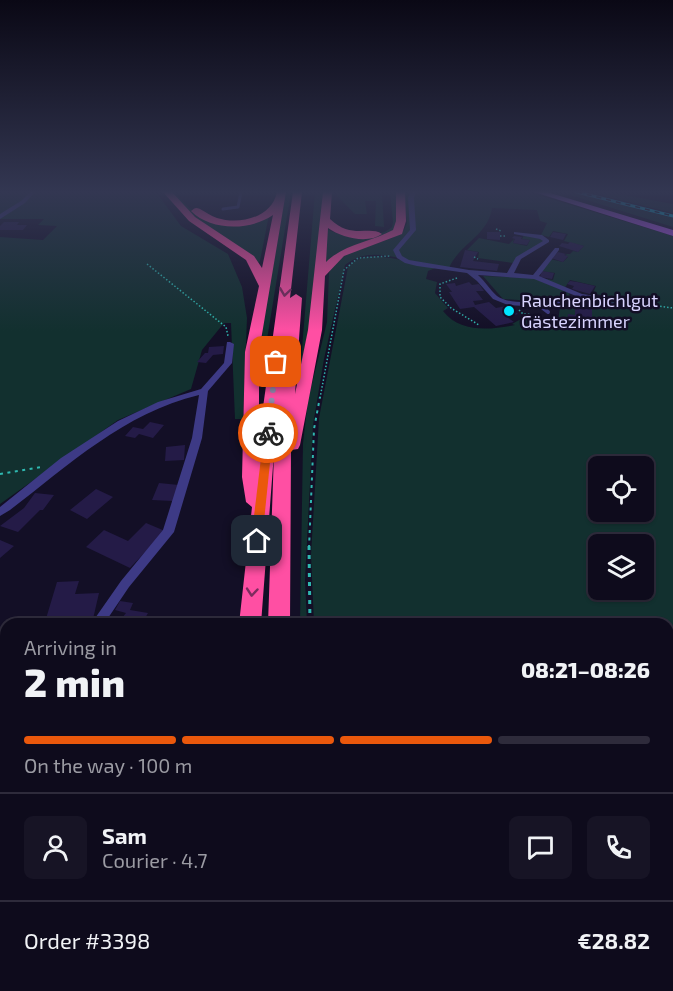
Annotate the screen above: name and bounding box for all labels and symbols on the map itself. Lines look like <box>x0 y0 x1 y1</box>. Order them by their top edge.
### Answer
one-way arrow <box>279 287 291 296</box>
place label: Rauchenbichlgut Gästezimmer <box>521 289 658 332</box>
marker: Rauchenbichlgut Gästezimmer <box>502 304 516 318</box>
pin <box>250 336 301 387</box>
courier <box>238 403 298 463</box>
pin <box>231 515 282 566</box>
one-way arrow <box>246 588 259 597</box>

